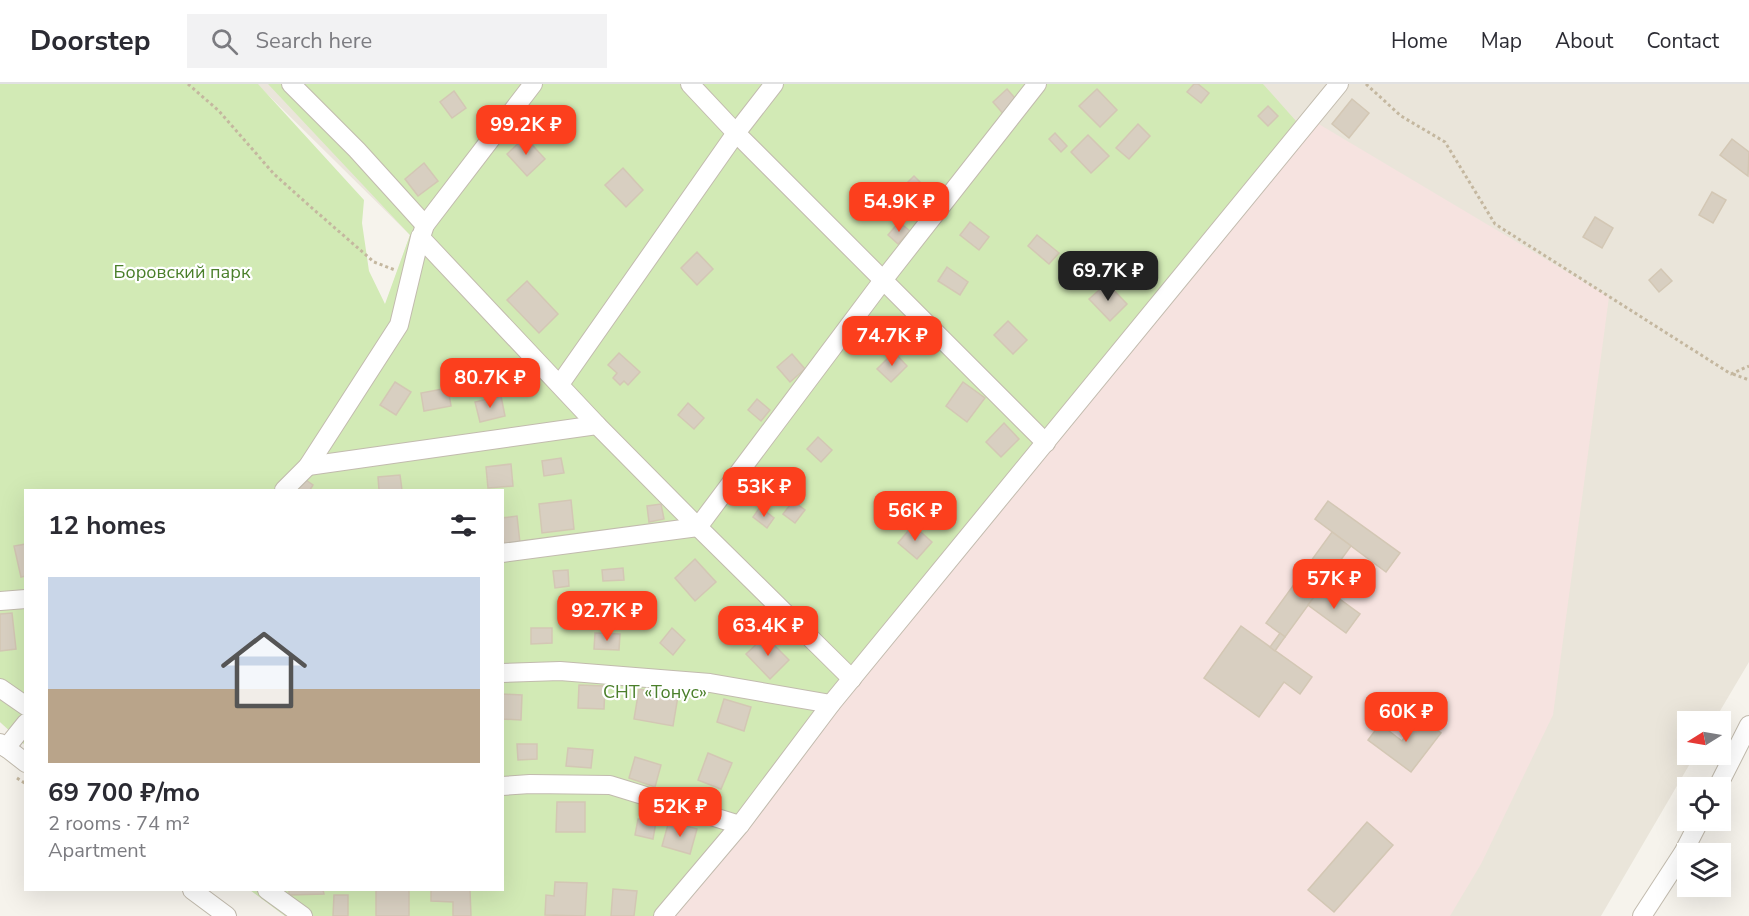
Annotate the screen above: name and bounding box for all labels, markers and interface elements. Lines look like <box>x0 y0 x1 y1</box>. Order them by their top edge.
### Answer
search box <box>187 14 607 68</box>
text: Doorstep <box>30 22 151 60</box>
icon: search <box>208 25 241 58</box>
text: Search here <box>256 26 372 56</box>
text: Home <box>1391 27 1448 55</box>
text: Map <box>1481 27 1522 55</box>
text: About <box>1555 27 1613 55</box>
text: Contact <box>1646 27 1719 55</box>
pin: 99.2K ₽ <box>471 105 581 156</box>
text: 99.2K ₽ <box>490 111 562 138</box>
pin: 54.9K ₽ <box>844 182 954 233</box>
text: 54.9K ₽ <box>863 188 935 215</box>
pin: 69.7K ₽ <box>1053 251 1163 302</box>
text: 69.7K ₽ <box>1072 257 1144 284</box>
park label: Боровский парк <box>114 260 251 284</box>
pin: 74.7K ₽ <box>837 316 947 367</box>
text: 74.7K ₽ <box>856 322 928 349</box>
pin: 80.7K ₽ <box>435 358 545 409</box>
text: 80.7K ₽ <box>454 364 526 391</box>
pin: 53K ₽ <box>722 467 806 518</box>
text: 53K ₽ <box>737 473 791 500</box>
pin: 56K ₽ <box>873 491 957 542</box>
text: 56K ₽ <box>888 497 942 524</box>
text: 12 homes <box>48 508 166 543</box>
icon: filters <box>447 509 480 542</box>
pin: 57K ₽ <box>1292 559 1376 610</box>
text: 57K ₽ <box>1307 565 1361 592</box>
pin: 92.7K ₽ <box>552 591 662 642</box>
text: 92.7K ₽ <box>571 597 643 624</box>
pin: 63.4K ₽ <box>713 606 823 657</box>
text: 63.4K ₽ <box>732 612 804 639</box>
icon: home <box>210 616 318 724</box>
park label: СНТ «Тонус» <box>603 680 707 704</box>
pin: 60K ₽ <box>1364 692 1448 743</box>
text: 60K ₽ <box>1379 698 1433 725</box>
north arrow <box>1677 711 1731 765</box>
map controls <box>1677 711 1731 897</box>
text: 69 700 ₽/mo <box>48 775 200 810</box>
button: locate <box>1677 777 1731 831</box>
pin: 52K ₽ <box>638 787 722 838</box>
text: 52K ₽ <box>653 793 707 820</box>
text: 2 rooms · 74 m² <box>48 810 190 837</box>
text: Apartment <box>48 837 146 864</box>
button: layers <box>1677 843 1731 897</box>

